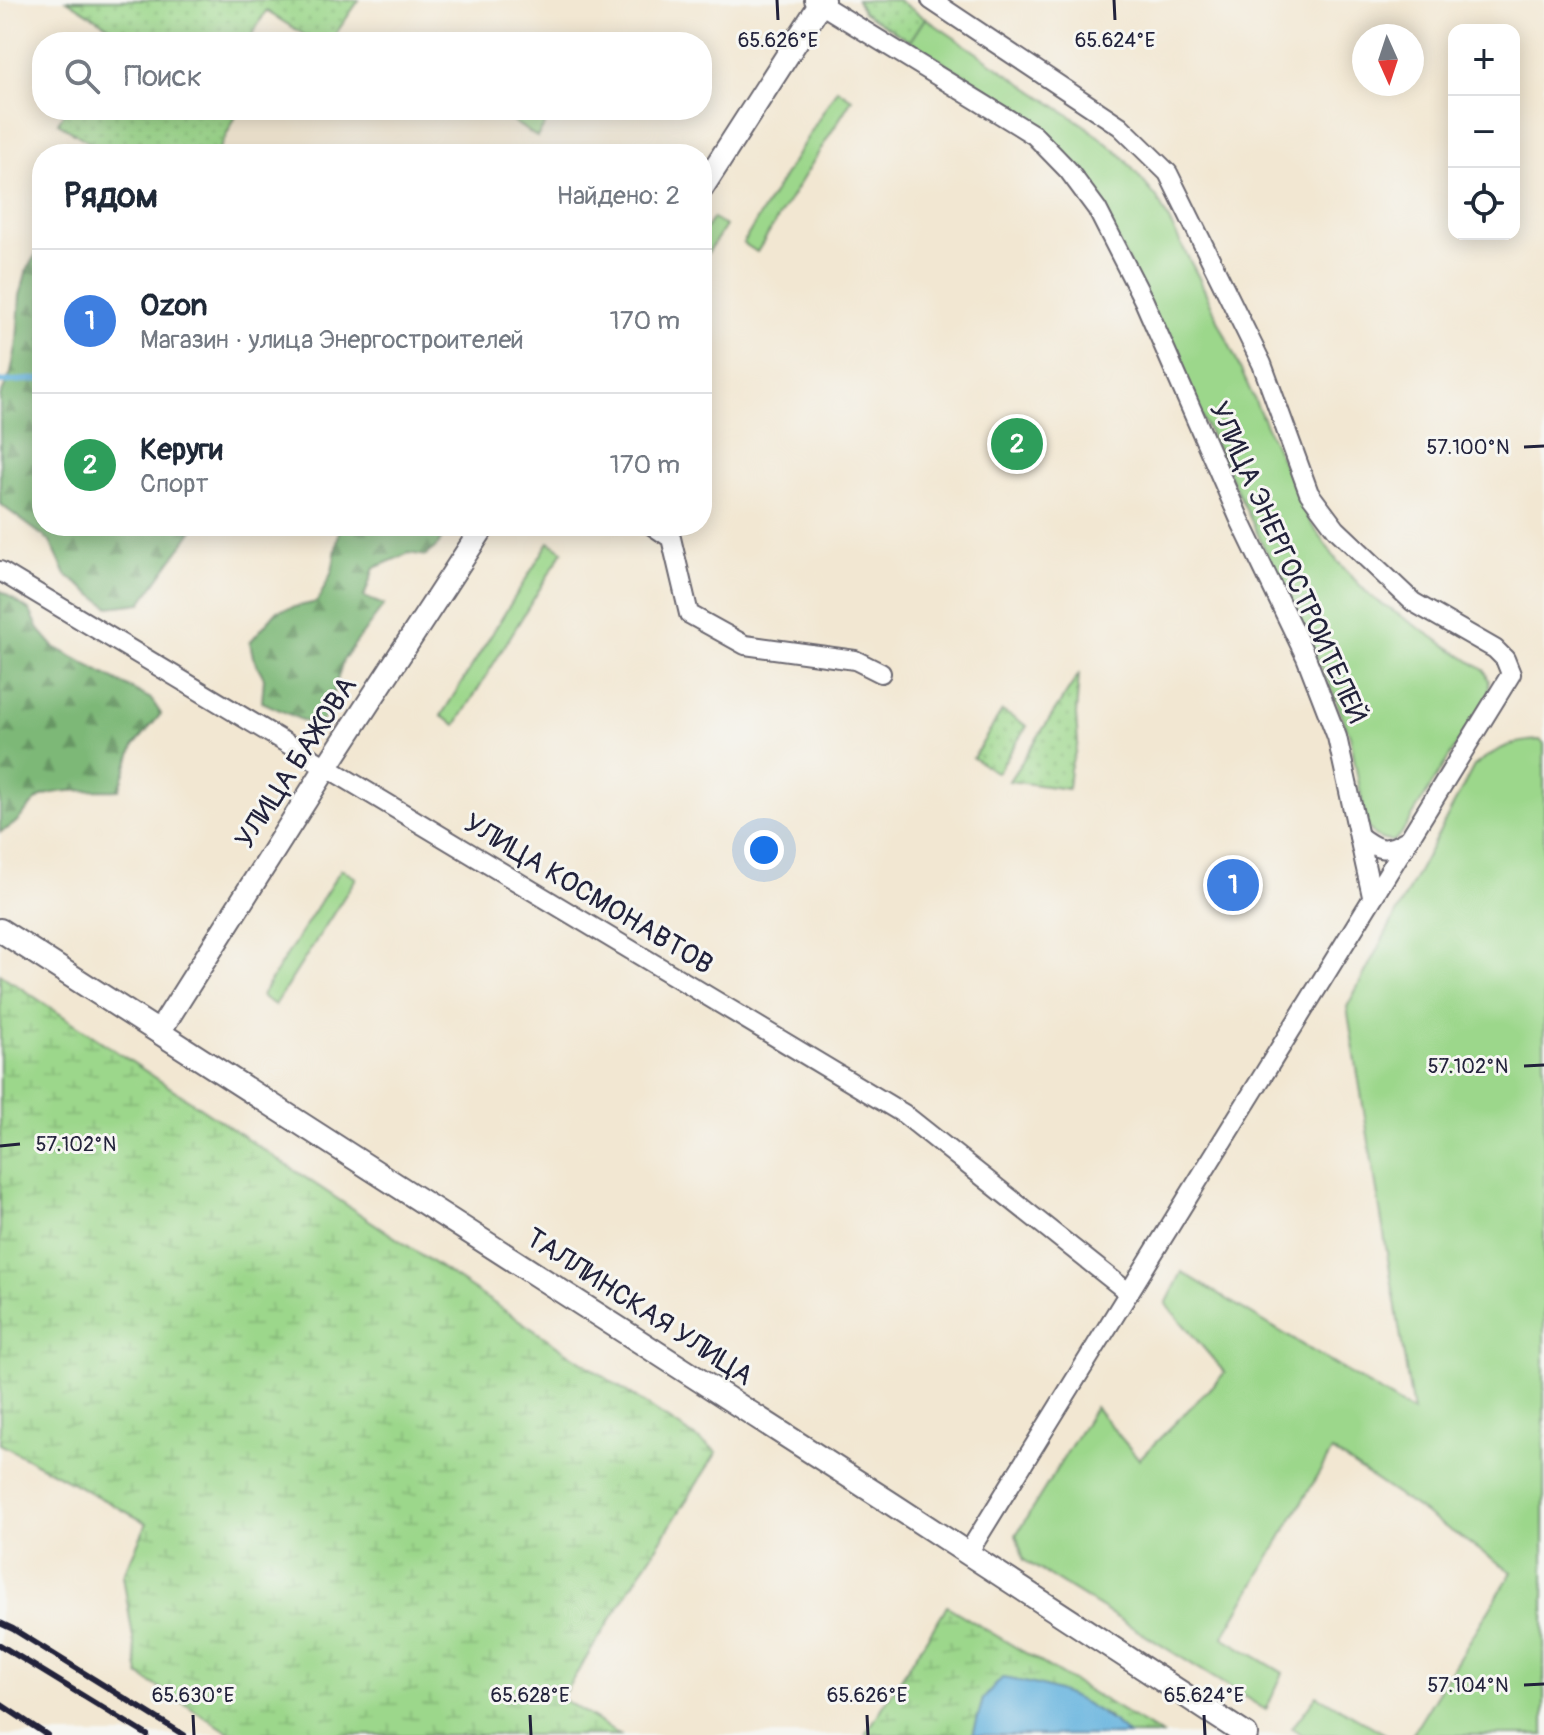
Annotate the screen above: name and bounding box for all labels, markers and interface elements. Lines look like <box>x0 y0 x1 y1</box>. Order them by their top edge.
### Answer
north arrow <box>1352 24 1424 96</box>
map controls <box>1448 24 1520 240</box>
button: + <box>1448 24 1520 96</box>
text: 65.626°E <box>738 28 818 53</box>
text: 65.624°E <box>1075 28 1155 53</box>
search box <box>32 32 712 120</box>
icon: search <box>60 54 104 98</box>
text: Поиск <box>124 58 202 95</box>
button: − <box>1448 96 1520 168</box>
button: locate <box>1448 168 1520 240</box>
text: Рядом <box>64 175 158 218</box>
text: Найдено: 2 <box>556 180 680 212</box>
text: Ozon <box>140 287 207 324</box>
text: 1 <box>85 305 95 337</box>
text: 170 m <box>610 305 680 337</box>
text: Магазин · улица Энергостроителей <box>140 324 524 356</box>
street label: УЛИЦА ЭНЕРГОСТРОИТЕЛЕЙ <box>1201 396 1374 729</box>
pin: 2 <box>991 414 1043 474</box>
text: Керуги <box>140 431 223 468</box>
text: 57.100°N <box>1426 435 1510 460</box>
text: 2 <box>83 449 97 481</box>
text: 170 m <box>610 449 680 481</box>
text: Спорт <box>140 468 209 500</box>
street label: УЛИЦА БАЖОВА <box>228 670 365 855</box>
street label: УЛИЦА КОСМОНАВТОВ <box>457 806 719 983</box>
your location <box>744 830 784 870</box>
pin: 1 <box>1207 855 1259 915</box>
text: 57.102°N <box>1428 1054 1508 1079</box>
text: 57.102°N <box>36 1132 116 1157</box>
street label: ТАЛЛИНСКАЯ УЛИЦА <box>519 1221 759 1394</box>
text: 57.104°N <box>1427 1673 1509 1698</box>
text: 65.630°E <box>152 1683 234 1708</box>
text: 65.628°E <box>491 1683 569 1708</box>
text: 65.626°E <box>827 1683 907 1708</box>
text: 65.624°E <box>1164 1683 1244 1708</box>

